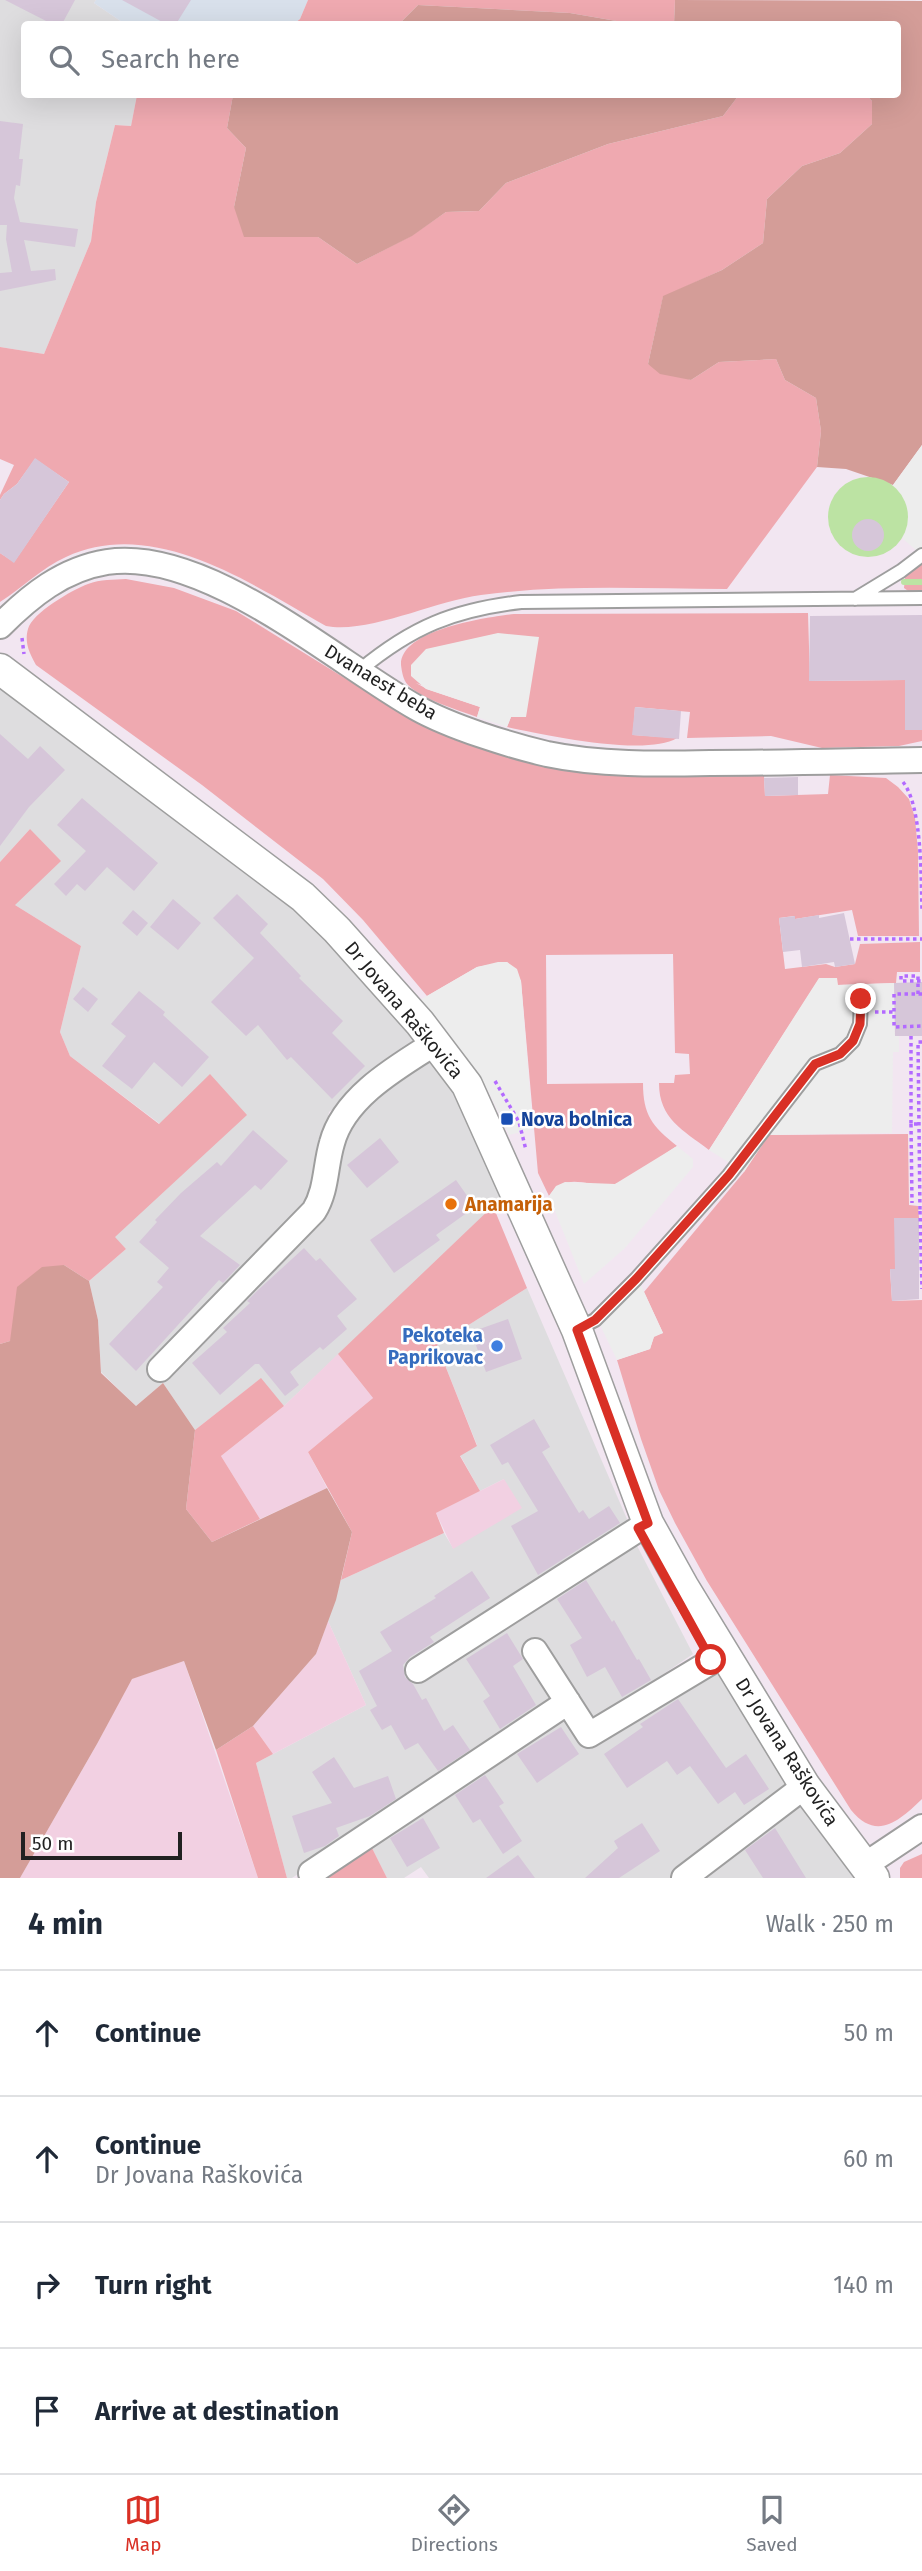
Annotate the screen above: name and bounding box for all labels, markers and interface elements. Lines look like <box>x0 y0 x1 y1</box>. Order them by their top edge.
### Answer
search box <box>21 21 901 98</box>
icon: search <box>45 41 83 79</box>
text: Search here <box>101 44 240 75</box>
street label: Dvanaest beba <box>321 639 441 725</box>
street label: Dr Jovana Raškovića <box>340 937 468 1083</box>
route end <box>845 983 876 1014</box>
place label: Nova bolnica <box>521 1108 633 1131</box>
marker: Nova bolnica <box>499 1111 515 1127</box>
place label: Anamarija <box>464 1193 553 1216</box>
marker: Anamarija <box>443 1196 459 1212</box>
place label: Pekoteka Paprikovac <box>388 1324 483 1369</box>
marker: Pekoteka Paprikovac <box>489 1338 505 1354</box>
route start <box>695 1644 726 1675</box>
street label: Dr Jovana Raškovića <box>730 1674 844 1830</box>
scale bar <box>21 1829 182 1861</box>
text: 50 m <box>32 1832 73 1855</box>
text: 4 min <box>28 1906 103 1942</box>
text: Walk · 250 m <box>766 1910 894 1938</box>
icon: ahead <box>28 2014 66 2052</box>
text: Continue <box>95 2018 201 2049</box>
text: 50 m <box>844 2019 894 2047</box>
text: Continue <box>95 2130 201 2161</box>
icon: ahead <box>28 2140 66 2178</box>
text: 60 m <box>843 2145 894 2173</box>
text: Dr Jovana Raškovića <box>95 2161 303 2189</box>
icon: right <box>28 2266 66 2304</box>
text: Turn right <box>95 2270 212 2301</box>
text: 140 m <box>833 2271 894 2299</box>
icon: arrive <box>28 2392 66 2430</box>
text: Arrive at destination <box>95 2396 339 2427</box>
tab: Map <box>124 2491 162 2556</box>
tab: Directions <box>411 2491 498 2556</box>
tab: Saved <box>746 2491 798 2556</box>

